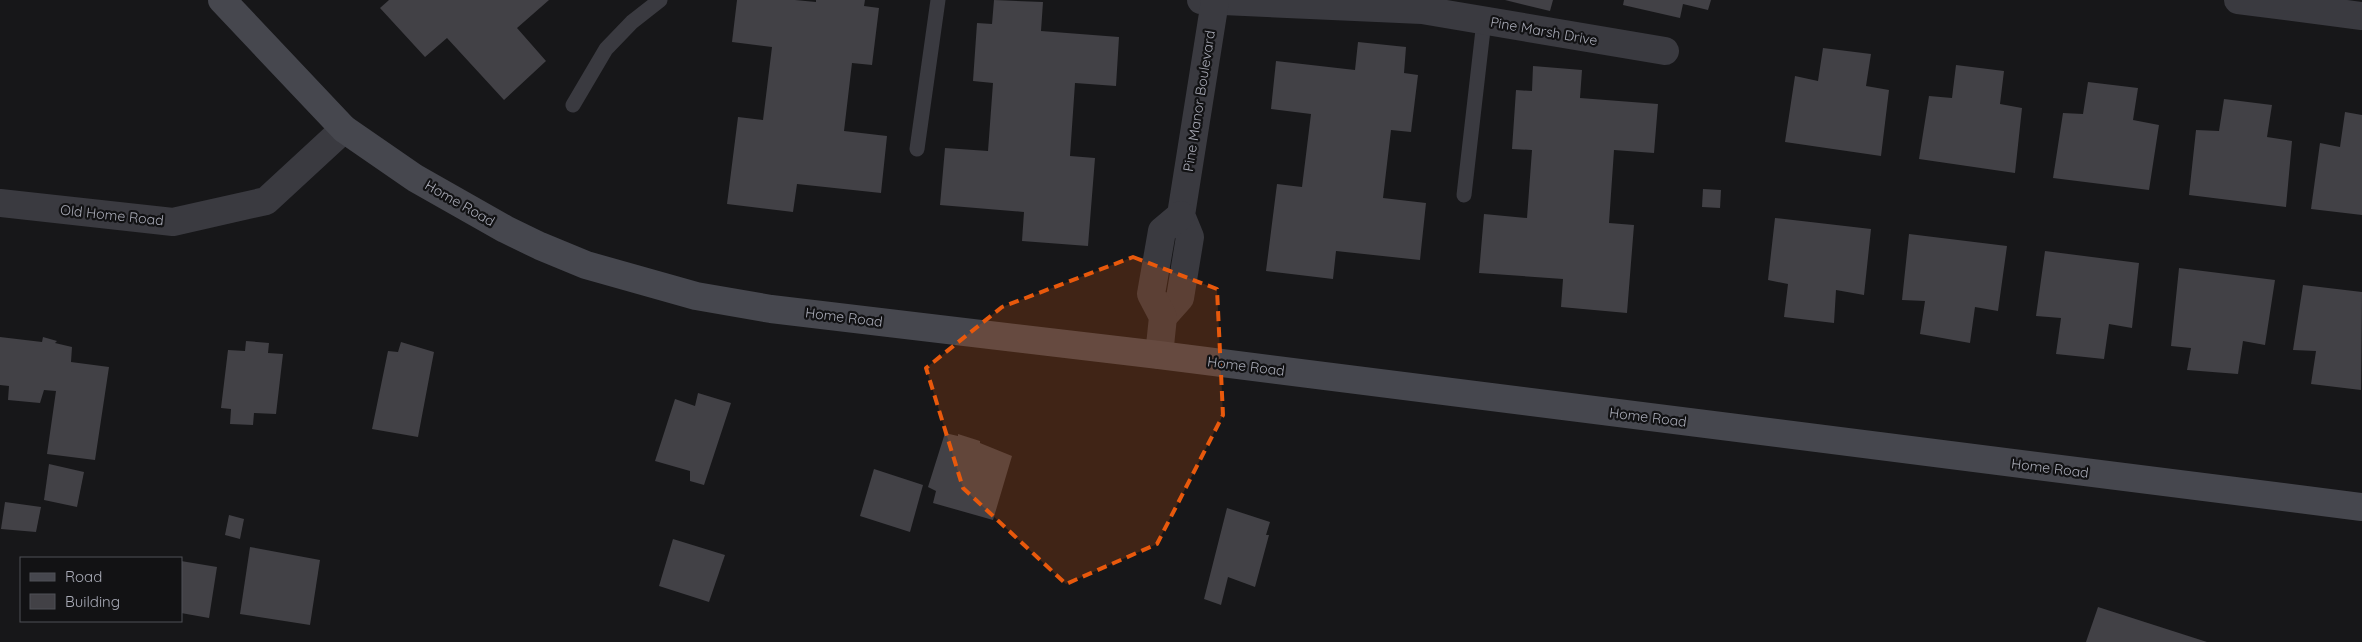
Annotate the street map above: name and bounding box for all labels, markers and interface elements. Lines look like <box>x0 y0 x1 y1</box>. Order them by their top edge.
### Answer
street label: Pine Marsh Drive <box>1489 13 1599 49</box>
street label: Pine Manor Boulevard <box>1179 29 1219 173</box>
street label: Home Road <box>422 176 498 230</box>
street label: Old Home Road <box>59 201 165 229</box>
street label: Home Road <box>804 303 884 331</box>
street label: Home Road <box>1206 352 1286 380</box>
street label: Home Road <box>1608 403 1688 431</box>
street label: Home Road <box>2010 454 2090 482</box>
legend <box>20 557 182 622</box>
text: Road <box>65 567 102 586</box>
text: Building <box>65 592 120 611</box>

